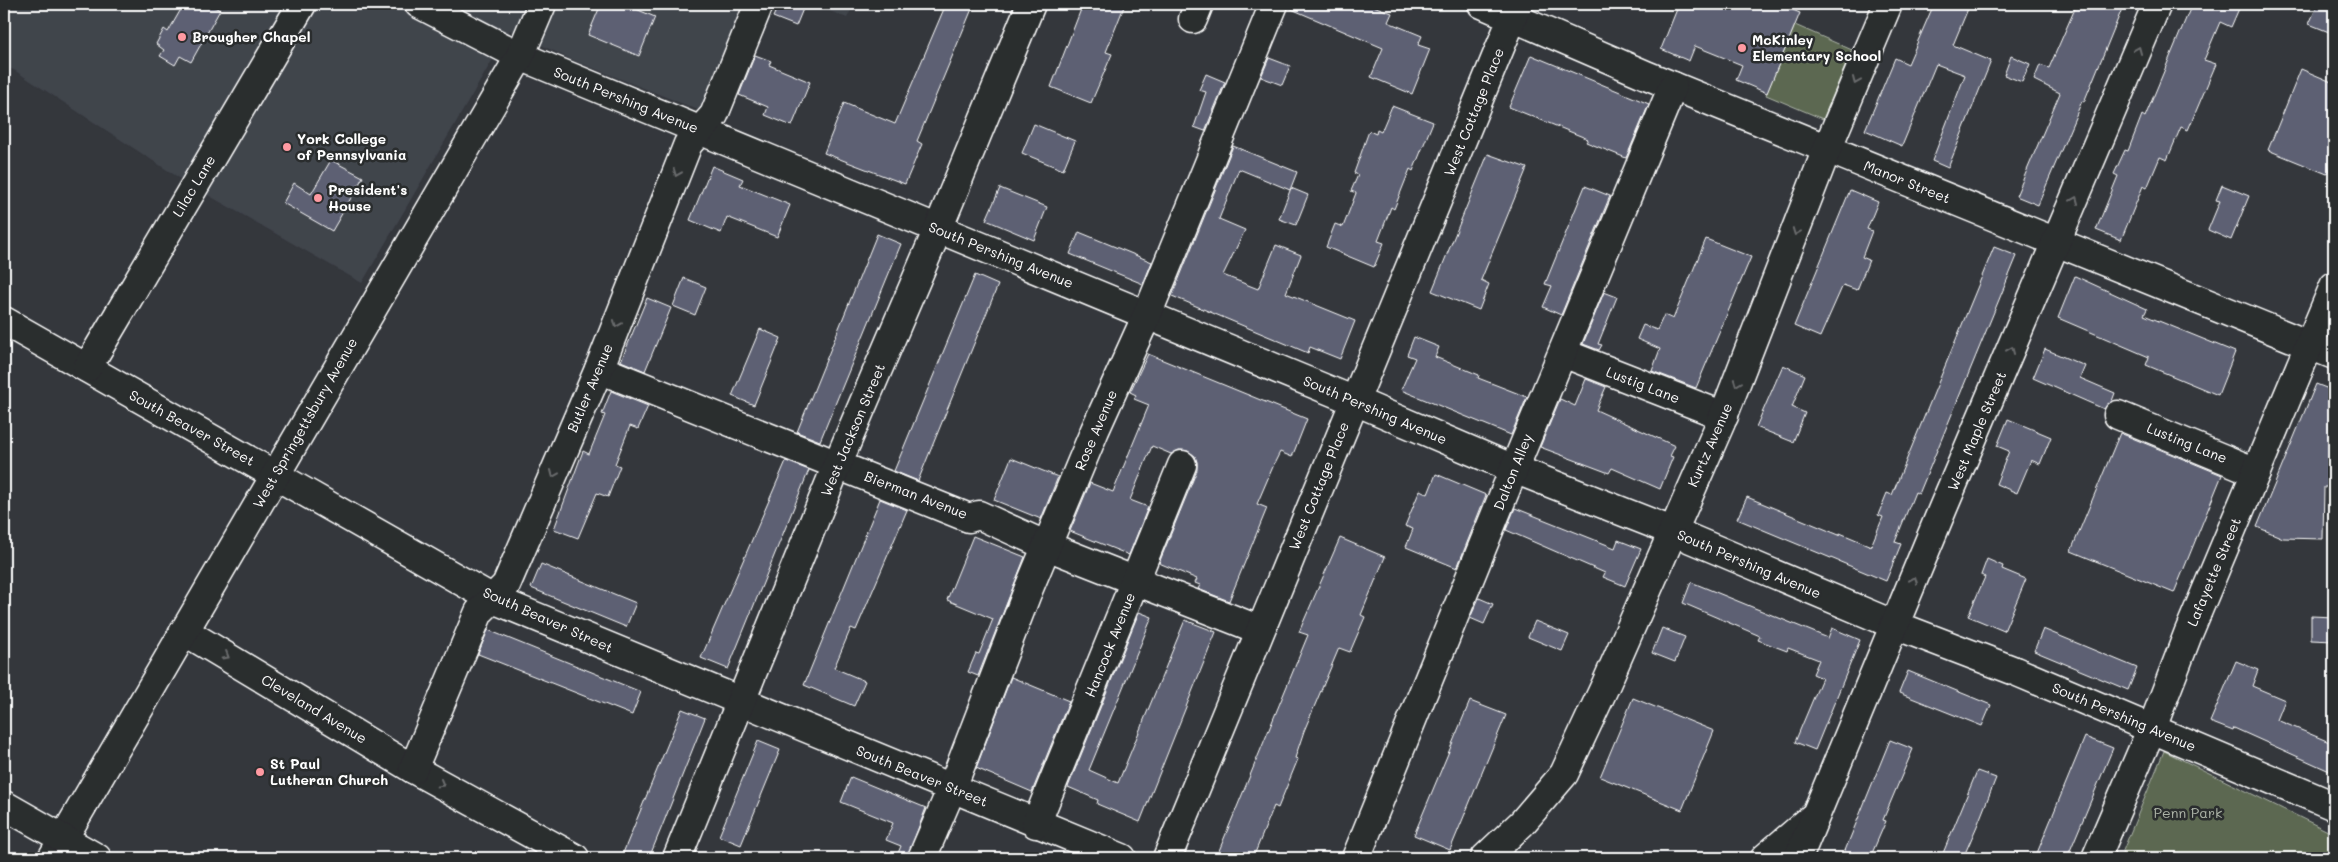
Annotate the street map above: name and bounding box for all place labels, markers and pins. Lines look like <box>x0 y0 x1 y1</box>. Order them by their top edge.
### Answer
place label: Brougher Chapel <box>192 27 310 46</box>
place label: McKinley Elementary School <box>1752 30 1881 65</box>
marker: Brougher Chapel <box>176 31 188 43</box>
marker: McKinley Elementary School <box>1736 42 1748 54</box>
place label: York College of Pennsylvania <box>297 129 407 164</box>
marker: York College of Pennsylvania <box>281 141 293 153</box>
place label: President's House <box>328 180 407 215</box>
marker: President's House <box>312 192 324 204</box>
place label: St Paul Lutheran Church <box>270 754 388 789</box>
marker: St Paul Lutheran Church <box>254 766 266 778</box>

